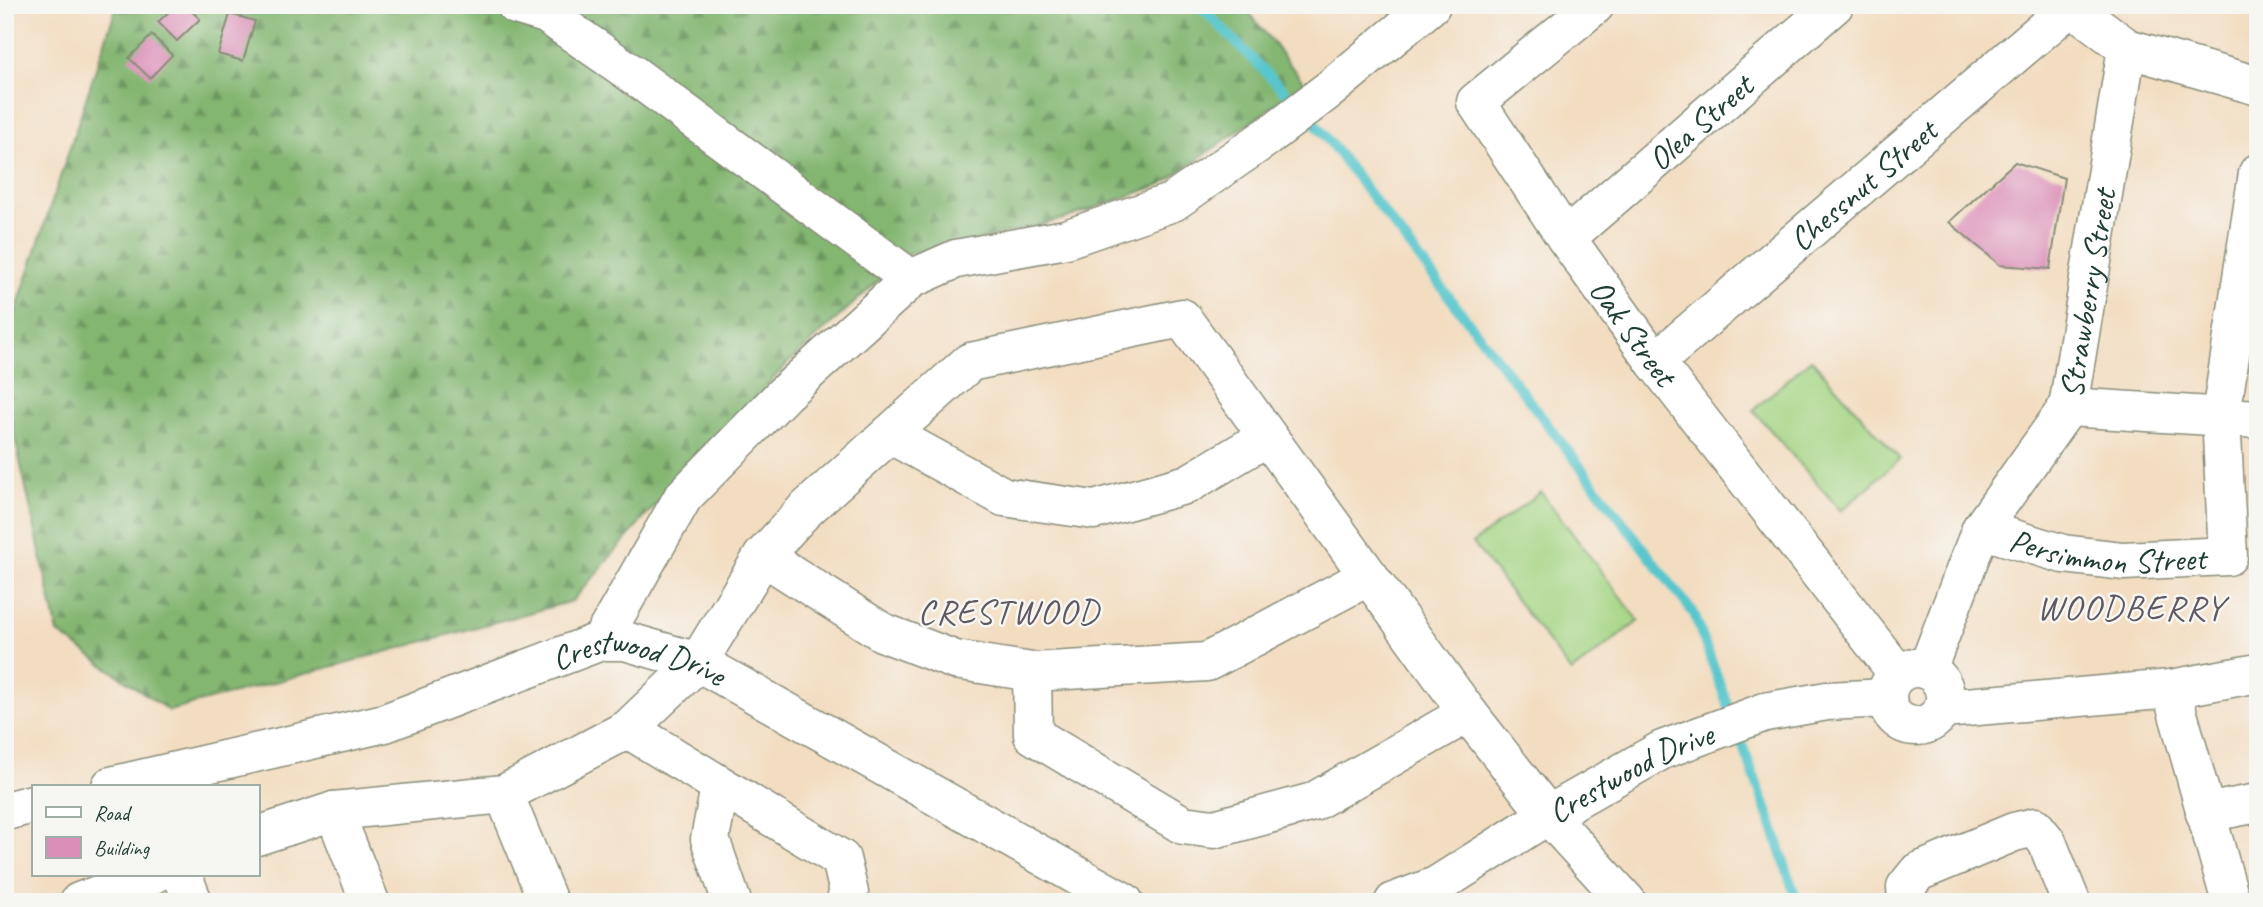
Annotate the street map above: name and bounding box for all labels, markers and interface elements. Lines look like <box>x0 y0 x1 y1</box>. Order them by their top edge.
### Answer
street label: Olea Street <box>1639 63 1764 180</box>
street label: Chessnut Street <box>1780 108 1948 260</box>
street label: Strawberry Street <box>2050 183 2126 401</box>
street label: Oak Street <box>1580 270 1687 397</box>
street label: Persimmon Street <box>2004 519 2210 583</box>
district label: WOODBERRY <box>2037 585 2230 630</box>
district label: CRESTWOOD <box>918 589 1101 634</box>
street label: Crestwood Drive <box>546 621 735 697</box>
street label: Crestwood Drive <box>1541 712 1721 833</box>
legend <box>32 785 259 876</box>
text: Road <box>94 800 133 826</box>
text: Building <box>94 835 151 861</box>

